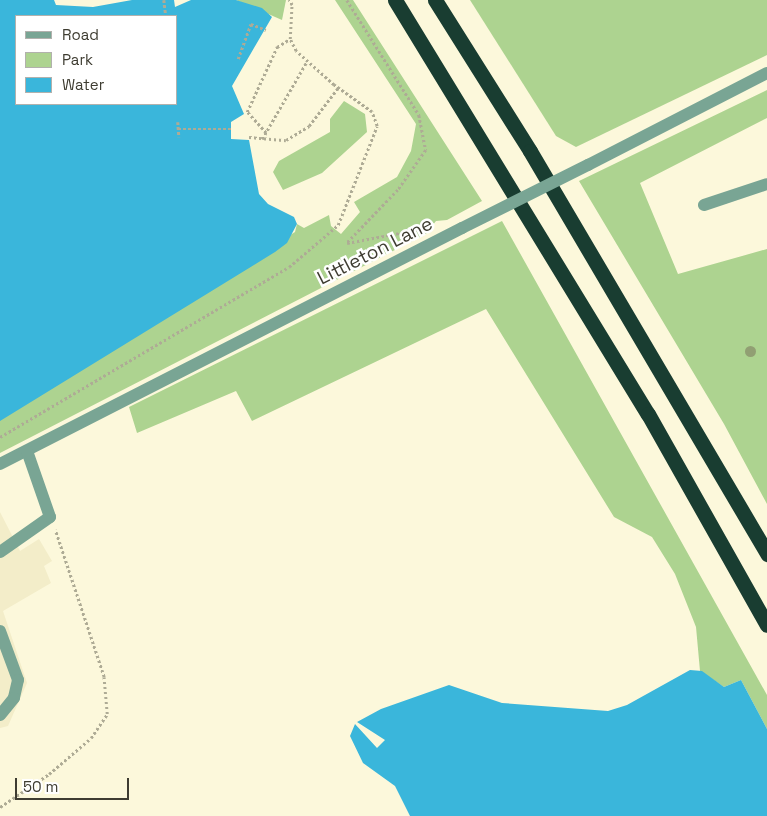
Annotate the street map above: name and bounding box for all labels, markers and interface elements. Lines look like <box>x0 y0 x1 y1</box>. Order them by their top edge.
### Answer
legend <box>15 15 178 105</box>
text: Road <box>62 25 99 44</box>
text: Park <box>62 50 93 69</box>
text: Water <box>62 75 104 94</box>
street label: Littleton Lane <box>314 212 436 290</box>
scale bar <box>18 768 131 800</box>
text: 50 m <box>23 777 58 796</box>

